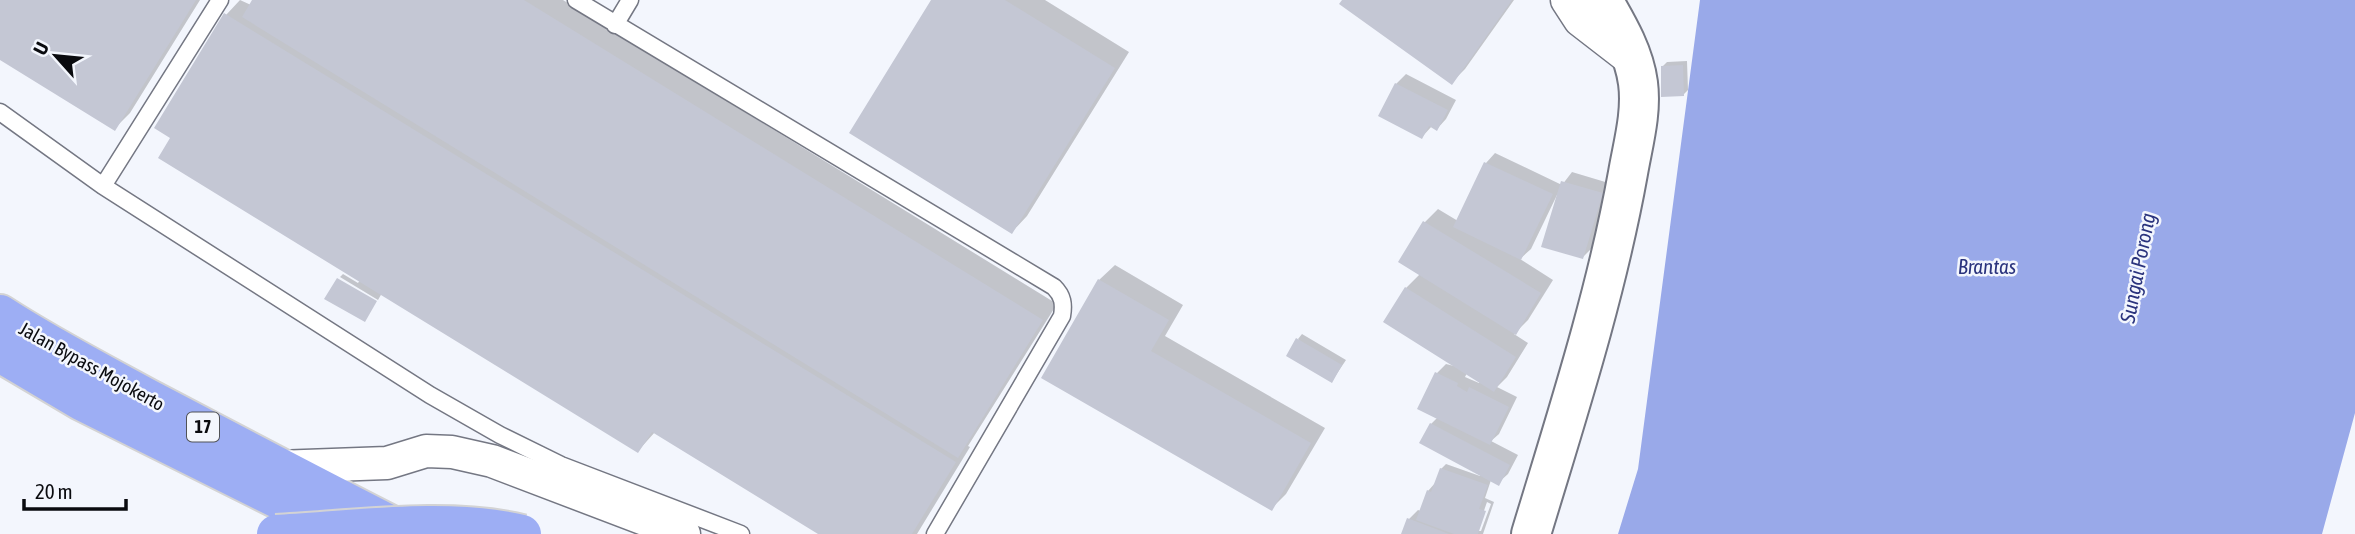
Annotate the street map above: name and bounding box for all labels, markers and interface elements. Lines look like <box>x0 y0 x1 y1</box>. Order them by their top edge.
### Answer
north arrow <box>21 21 91 91</box>
text: U <box>29 38 53 58</box>
water label: Sungai Porong <box>2114 211 2159 326</box>
water label: Brantas <box>1958 254 2016 278</box>
street label: Jalan Bypass Mojokerto <box>16 317 168 415</box>
road number: 17 <box>187 412 219 442</box>
scale bar <box>24 468 126 512</box>
text: 20 m <box>35 479 73 503</box>

